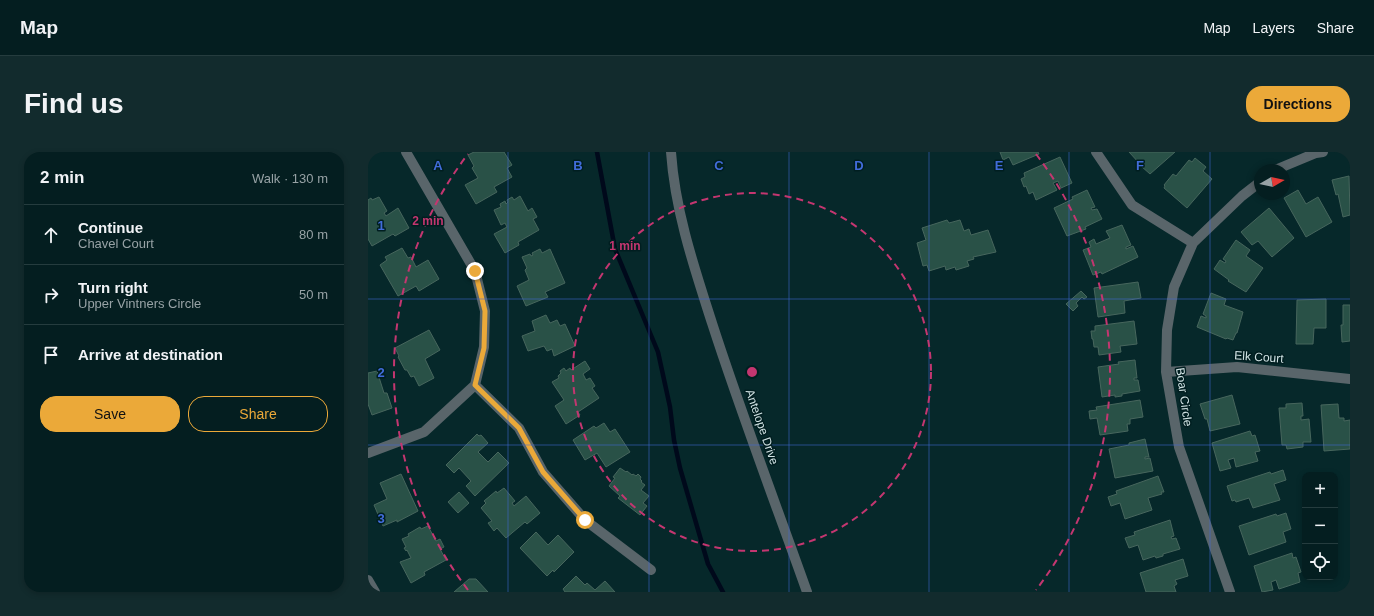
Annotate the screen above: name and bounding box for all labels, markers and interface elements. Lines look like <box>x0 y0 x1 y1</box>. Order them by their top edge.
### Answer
text: Map <box>20 17 58 38</box>
text: Map <box>1203 20 1231 36</box>
text: Layers <box>1253 20 1295 36</box>
text: Share <box>1317 20 1354 36</box>
button: Directions <box>1246 86 1350 122</box>
text: Find us <box>24 88 124 119</box>
text: A <box>433 158 443 173</box>
text: B <box>573 158 583 173</box>
text: C <box>714 158 724 173</box>
text: D <box>854 158 864 173</box>
text: E <box>995 158 1004 173</box>
text: F <box>1136 158 1144 173</box>
north arrow <box>1254 164 1290 200</box>
text: 2 min <box>40 168 84 187</box>
text: Walk · 130 m <box>252 171 328 186</box>
text: 2 min <box>412 214 444 228</box>
text: 1 <box>377 218 385 233</box>
text: Continue <box>78 219 143 236</box>
icon: ahead <box>40 224 62 246</box>
text: 80 m <box>299 227 328 242</box>
text: Chavel Court <box>78 236 154 251</box>
text: 1 min <box>609 239 641 253</box>
route end <box>466 262 484 280</box>
text: Turn right <box>78 279 148 296</box>
icon: right <box>40 284 62 306</box>
text: 50 m <box>299 287 328 302</box>
text: Upper Vintners Circle <box>78 296 201 311</box>
icon: arrive <box>40 344 62 366</box>
text: Arrive at destination <box>78 346 223 363</box>
street label: Elk Court <box>1234 348 1285 366</box>
text: 2 <box>377 365 385 380</box>
centre of rings <box>745 365 759 379</box>
street label: Boar Circle <box>1173 367 1195 428</box>
street label: Antelope Drive <box>743 388 782 467</box>
button: Save <box>40 396 180 432</box>
button: Share <box>188 396 328 432</box>
map controls <box>1302 472 1338 580</box>
button: + <box>1302 472 1338 508</box>
button: − <box>1302 508 1338 544</box>
text: 3 <box>377 511 385 526</box>
route start <box>576 511 594 529</box>
button: locate <box>1302 544 1338 580</box>

